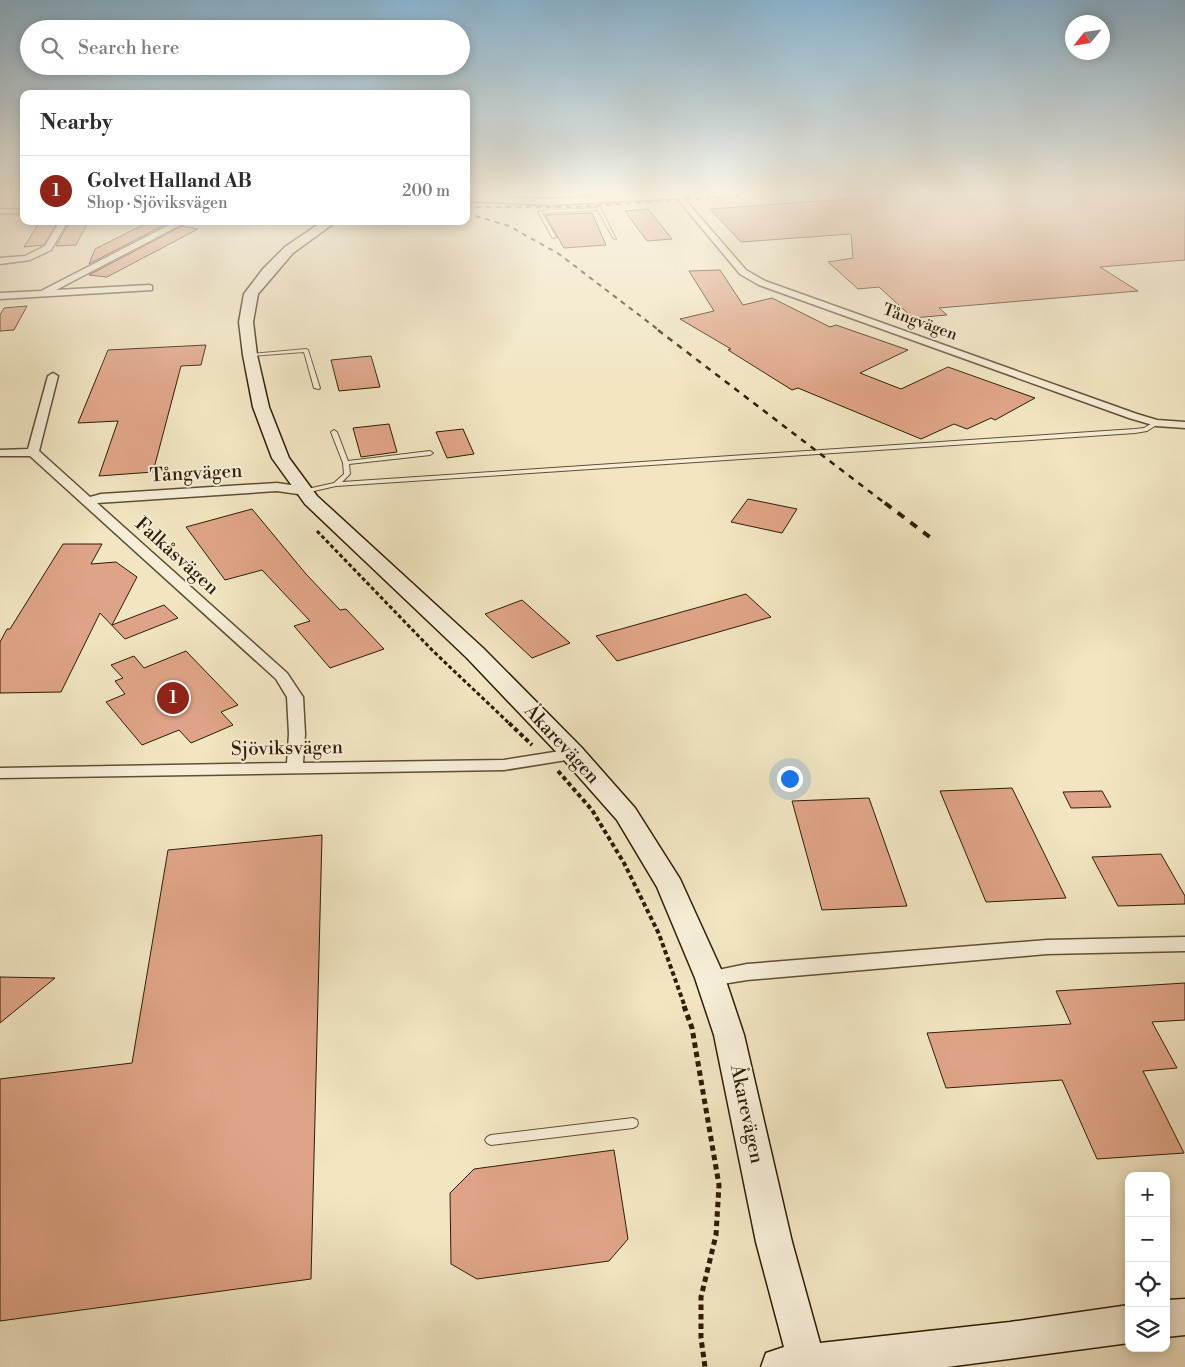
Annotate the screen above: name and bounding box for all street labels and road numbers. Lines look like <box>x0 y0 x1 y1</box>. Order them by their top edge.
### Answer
street label: Tångvägen <box>880 299 960 345</box>
street label: Tångvägen <box>149 459 243 487</box>
street label: Falkåsvägen <box>130 512 224 600</box>
street label: Åkarevägen <box>518 698 606 789</box>
street label: Sjöviksvägen <box>231 735 343 761</box>
street label: Åkarevägen <box>725 1061 770 1166</box>

